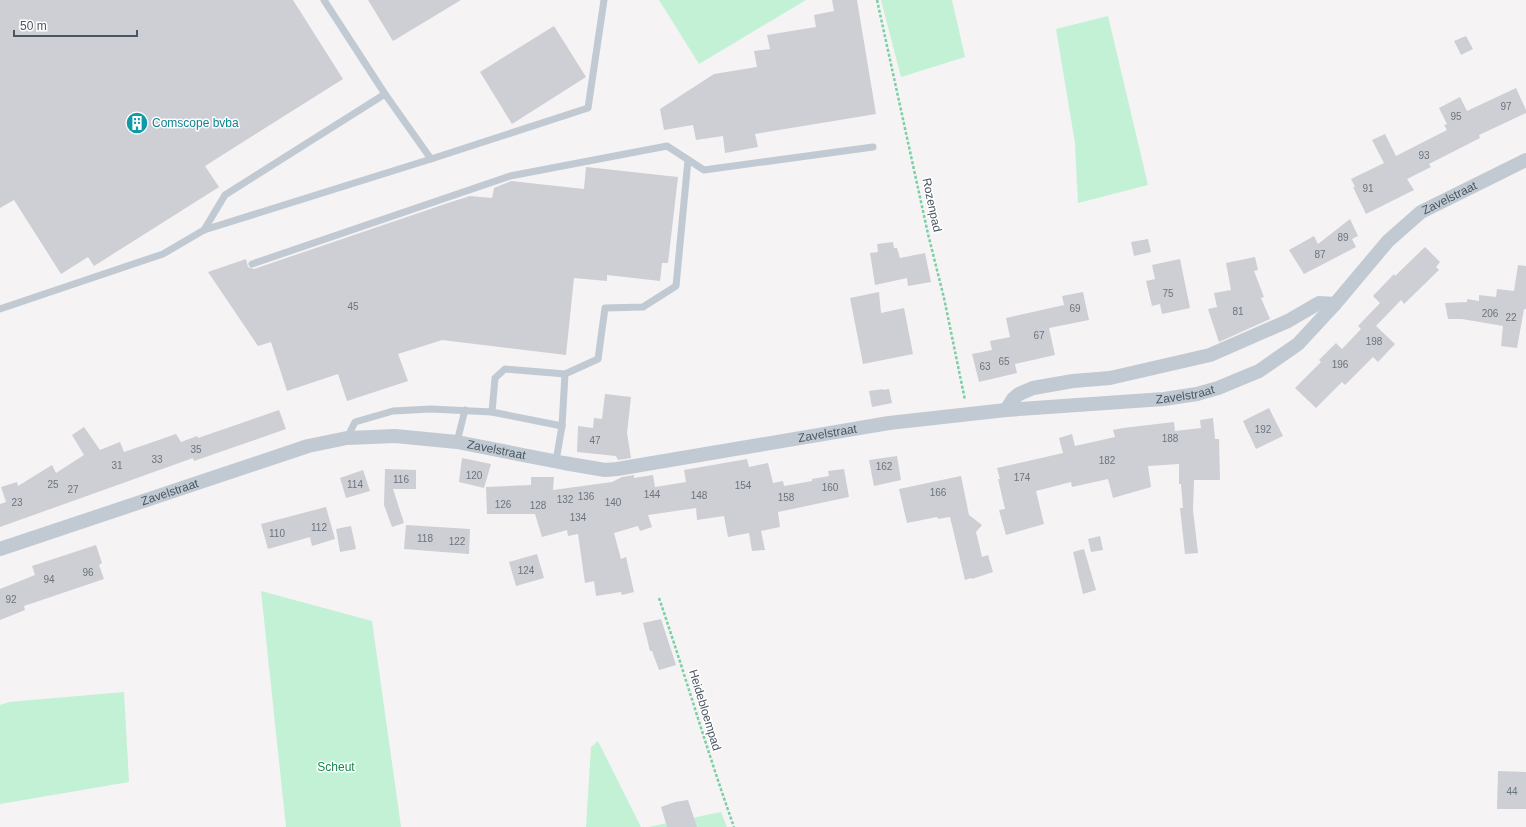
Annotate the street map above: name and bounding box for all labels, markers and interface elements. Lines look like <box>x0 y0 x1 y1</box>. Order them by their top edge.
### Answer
scale bar <box>14 12 137 38</box>
text: 50 m <box>20 19 47 33</box>
house number: 97 <box>1500 101 1512 112</box>
building icon: Comscope bvba <box>124 110 150 136</box>
house number: 95 <box>1450 111 1462 122</box>
place label: Comscope bvba <box>152 116 239 130</box>
house number: 93 <box>1418 150 1430 161</box>
street label: Rozenpad <box>919 177 945 233</box>
street label: Zavelstraat <box>1420 178 1480 217</box>
house number: 91 <box>1362 183 1374 194</box>
house number: 89 <box>1337 232 1349 243</box>
house number: 87 <box>1314 249 1326 260</box>
house number: 75 <box>1162 288 1174 299</box>
house number: 45 <box>347 301 359 312</box>
house number: 69 <box>1069 303 1081 314</box>
house number: 81 <box>1232 306 1244 317</box>
house number: 206 <box>1482 308 1499 319</box>
house number: 22 <box>1505 312 1517 323</box>
house number: 67 <box>1033 330 1045 341</box>
house number: 198 <box>1366 336 1383 347</box>
house number: 65 <box>998 356 1010 367</box>
house number: 196 <box>1332 359 1349 370</box>
house number: 63 <box>979 361 991 372</box>
street label: Zavelstraat <box>1155 382 1217 407</box>
street label: Zavelstraat <box>797 421 859 445</box>
house number: 192 <box>1255 424 1272 435</box>
house number: 188 <box>1162 433 1179 444</box>
house number: 47 <box>589 435 601 446</box>
street label: Zavelstraat <box>466 437 528 462</box>
house number: 35 <box>190 444 202 455</box>
house number: 33 <box>151 454 163 465</box>
house number: 182 <box>1099 455 1116 466</box>
house number: 31 <box>111 460 123 471</box>
house number: 162 <box>876 461 893 472</box>
house number: 120 <box>466 470 483 481</box>
house number: 174 <box>1014 472 1031 483</box>
house number: 116 <box>393 474 409 485</box>
street label: Zavelstraat <box>139 476 201 508</box>
house number: 25 <box>47 479 59 490</box>
house number: 114 <box>347 479 363 490</box>
house number: 154 <box>735 480 752 491</box>
house number: 160 <box>822 482 839 493</box>
house number: 27 <box>67 484 79 495</box>
house number: 166 <box>930 487 947 498</box>
house number: 144 <box>644 489 661 500</box>
house number: 148 <box>691 490 708 501</box>
house number: 136 <box>578 491 595 502</box>
house number: 158 <box>778 492 795 503</box>
house number: 132 <box>557 494 574 505</box>
house number: 23 <box>11 497 23 508</box>
house number: 140 <box>605 497 622 508</box>
house number: 126 <box>495 499 512 510</box>
house number: 128 <box>530 500 547 511</box>
house number: 134 <box>570 512 587 523</box>
house number: 112 <box>311 522 327 533</box>
house number: 110 <box>269 528 285 539</box>
house number: 118 <box>417 533 433 544</box>
house number: 122 <box>449 536 466 547</box>
house number: 124 <box>518 565 535 576</box>
house number: 96 <box>82 567 94 578</box>
house number: 94 <box>43 574 55 585</box>
house number: 92 <box>5 594 17 605</box>
street label: Heidebloempad <box>686 668 724 752</box>
park label: Scheut <box>317 760 355 774</box>
house number: 44 <box>1506 786 1518 797</box>

